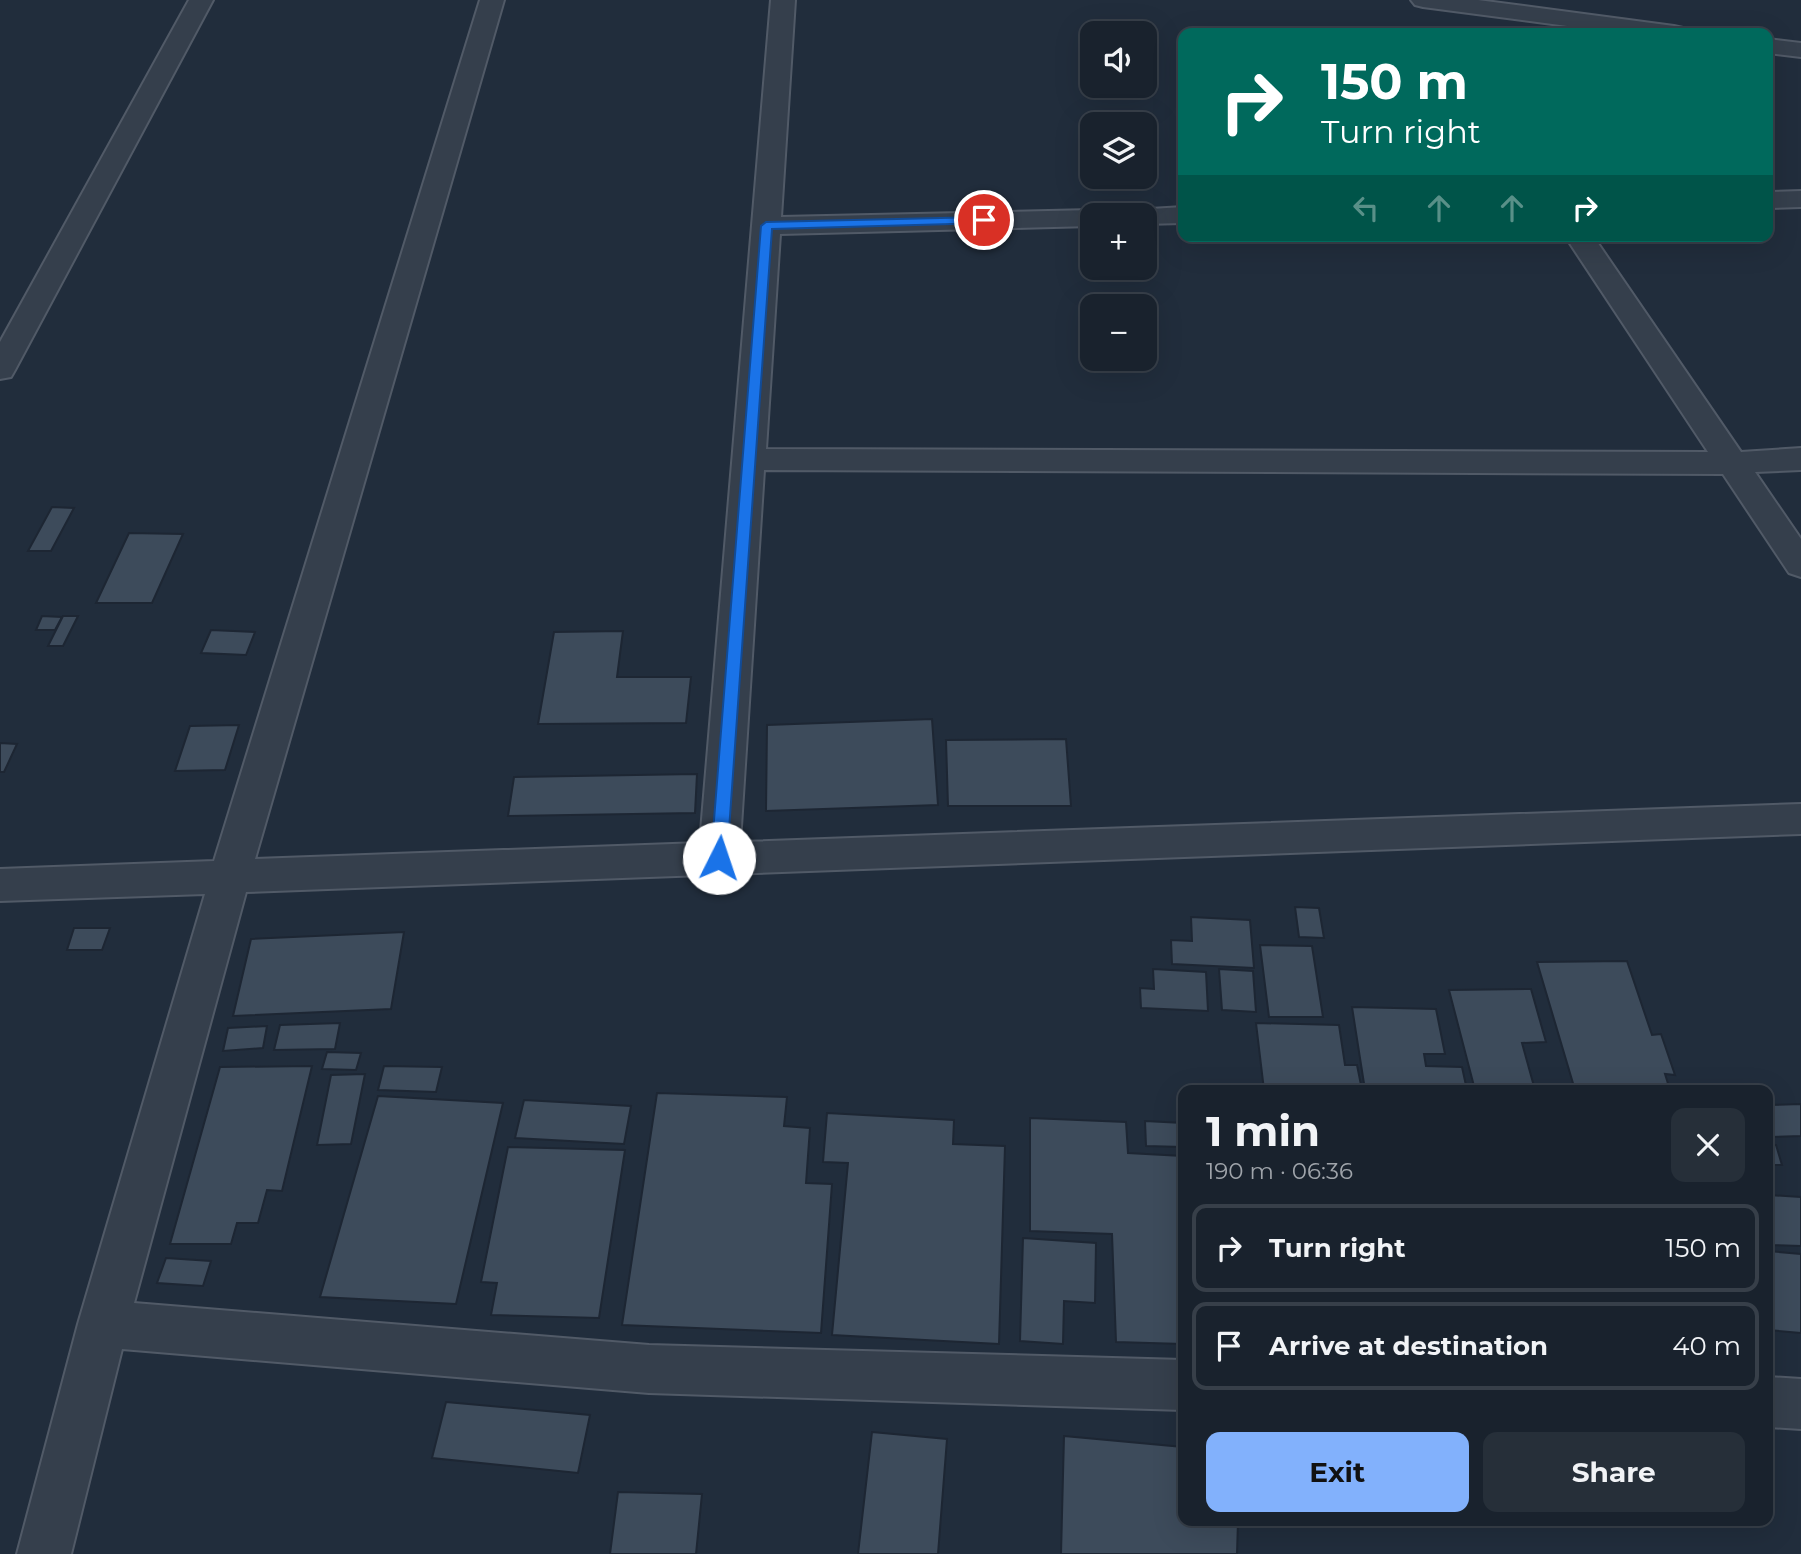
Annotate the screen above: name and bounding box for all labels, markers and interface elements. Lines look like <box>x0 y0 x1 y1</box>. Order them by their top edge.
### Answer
map controls <box>1080 21 1157 371</box>
button: sound <box>1080 21 1157 98</box>
text: 150 m <box>1321 52 1468 111</box>
icon: right <box>1206 56 1297 147</box>
button: layers <box>1080 112 1157 189</box>
text: Turn right <box>1321 112 1481 151</box>
icon: left <box>1347 189 1385 227</box>
icon: ahead <box>1420 189 1458 227</box>
icon: ahead <box>1493 189 1531 227</box>
icon: right <box>1566 189 1604 227</box>
pin <box>954 190 1014 250</box>
icon: arrive <box>965 201 1003 239</box>
button: + <box>1080 203 1157 280</box>
button: − <box>1080 294 1157 371</box>
position arrow <box>682 821 756 895</box>
text: 1 min <box>1206 1105 1320 1157</box>
button: close <box>1671 1108 1745 1182</box>
text: 190 m · 06:36 <box>1206 1157 1353 1185</box>
icon: right <box>1210 1229 1248 1267</box>
text: Turn right <box>1269 1232 1405 1264</box>
text: 150 m <box>1665 1232 1741 1264</box>
icon: arrive <box>1210 1327 1248 1365</box>
text: Arrive at destination <box>1269 1330 1548 1362</box>
text: 40 m <box>1672 1330 1741 1362</box>
button: Exit <box>1206 1432 1469 1512</box>
button: Share <box>1483 1432 1745 1512</box>

